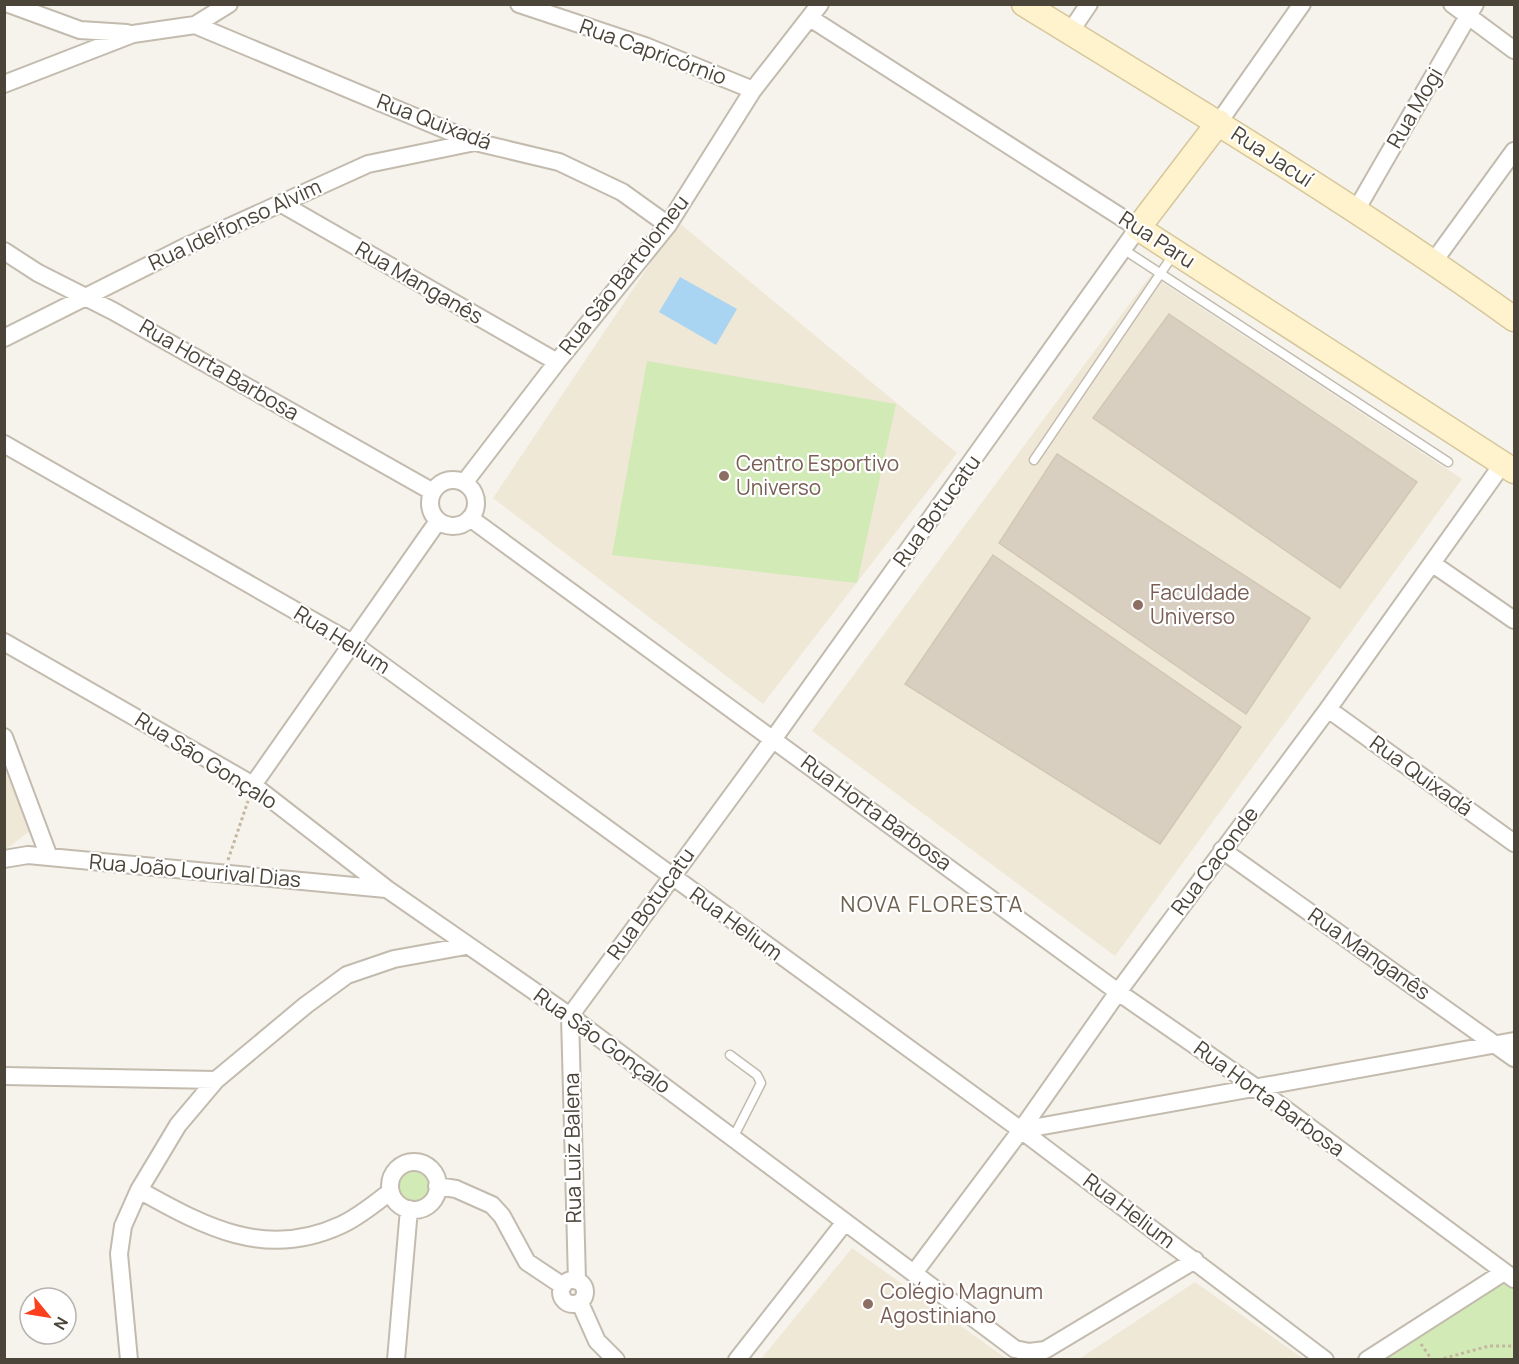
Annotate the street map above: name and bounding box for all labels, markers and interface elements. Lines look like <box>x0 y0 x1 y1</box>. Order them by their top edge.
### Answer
street label: Rua Capricórnio <box>576 12 731 91</box>
street label: Rua Mogi <box>1380 62 1449 153</box>
street label: Rua Quixadá <box>373 86 496 156</box>
street label: Rua Jacuí <box>1226 119 1319 193</box>
street label: Rua Idelfonso Alvim <box>144 172 325 276</box>
street label: Rua São Bartolomeu <box>552 189 694 360</box>
street label: Rua Paru <box>1114 204 1201 274</box>
street label: Rua Manganês <box>350 234 489 330</box>
street label: Rua Horta Barbosa <box>135 312 304 426</box>
place label: Centro Esportivo Universo <box>736 449 899 501</box>
street label: Rua Botucatu <box>886 449 986 572</box>
marker: Centro Esportivo Universo <box>717 469 731 483</box>
place label: Faculdade Universo <box>1150 578 1250 630</box>
marker: Faculdade Universo <box>1131 598 1145 612</box>
street label: Rua Helium <box>289 599 396 680</box>
street label: Rua São Gonçalo <box>130 705 283 815</box>
street label: Rua Quixadá <box>1365 728 1479 822</box>
street label: Rua Horta Barbosa <box>796 748 958 876</box>
street label: Rua Caconde <box>1164 800 1264 920</box>
street label: Rua Botucatu <box>600 842 700 965</box>
street label: Rua João Lourival Dias <box>88 847 302 893</box>
street label: Rua Helium <box>685 880 789 966</box>
district label: NOVA FLORESTA <box>840 889 1024 919</box>
street label: Rua Manganês <box>1303 901 1436 1006</box>
street label: Rua São Gonçalo <box>528 981 677 1099</box>
street label: Rua Horta Barbosa <box>1189 1034 1351 1162</box>
street label: Rua Luiz Balena <box>557 1073 587 1224</box>
street label: Rua Helium <box>1078 1166 1181 1254</box>
place label: Colégio Magnum Agostiniano <box>880 1277 1043 1329</box>
north arrow <box>18 1286 78 1346</box>
marker: Colégio Magnum Agostiniano <box>861 1297 875 1311</box>
text: N <box>49 1313 73 1334</box>

